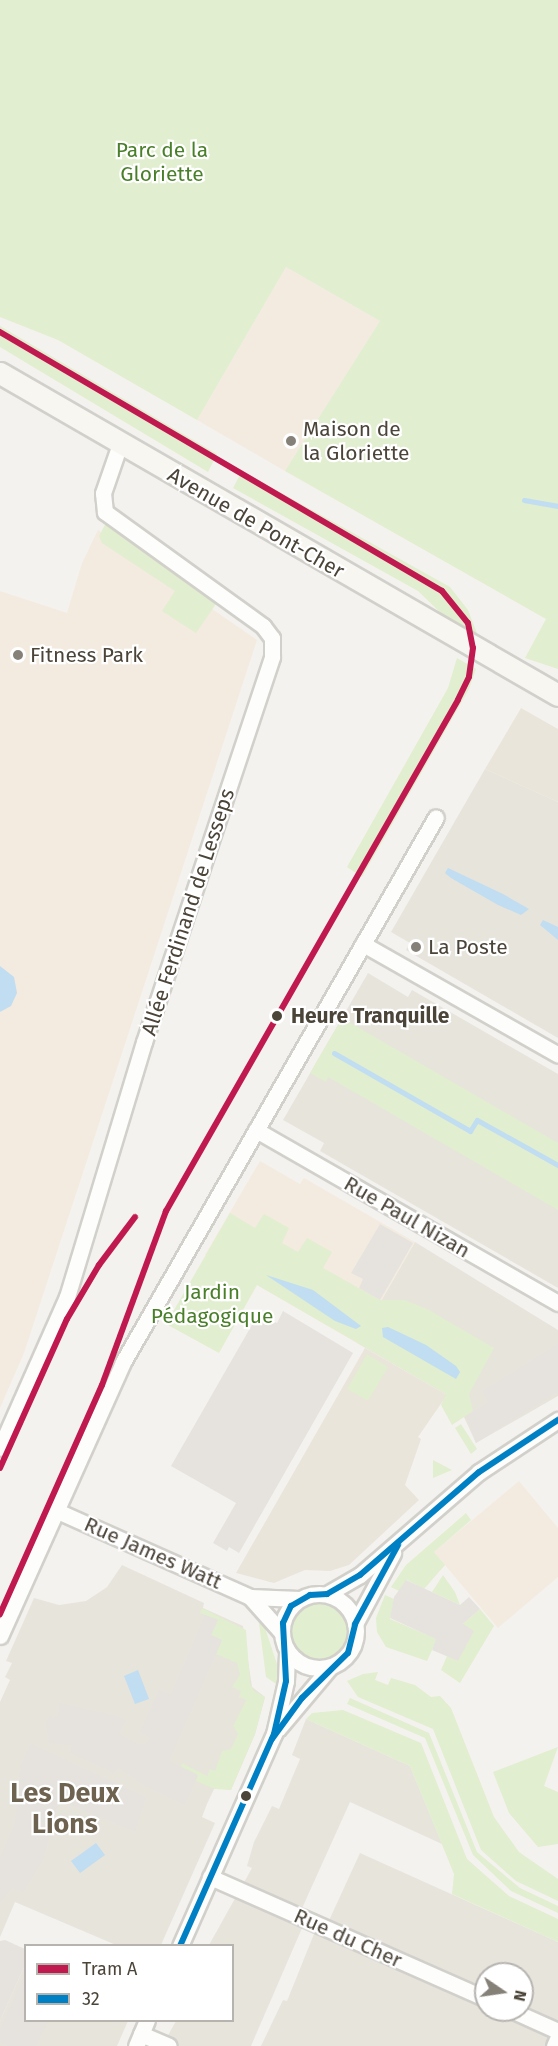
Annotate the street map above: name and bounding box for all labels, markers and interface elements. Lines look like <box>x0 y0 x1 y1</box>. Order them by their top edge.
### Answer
park label: Parc de la Gloriette <box>116 137 208 187</box>
place label: Maison de la Gloriette <box>303 416 409 466</box>
marker: Maison de la Gloriette <box>284 434 298 448</box>
street label: Avenue de Pont-Cher <box>163 462 349 584</box>
place label: Fitness Park <box>30 642 143 668</box>
marker: Fitness Park <box>11 648 25 662</box>
street label: Allée Ferdinand de Lesseps <box>136 785 240 1039</box>
place label: La Poste <box>428 934 508 960</box>
marker: La Poste <box>409 940 423 954</box>
place label: Heure Tranquille <box>291 1003 449 1029</box>
marker: Heure Tranquille <box>268 1007 286 1025</box>
street label: Rue Paul Nizan <box>340 1171 474 1263</box>
park label: Jardin Pédagogique <box>151 1279 273 1329</box>
street label: Rue James Watt <box>80 1511 226 1595</box>
district label: Les Deux Lions <box>10 1777 120 1840</box>
unlabelled marker <box>240 1790 252 1802</box>
street label: Rue du Cher <box>290 1903 406 1973</box>
legend <box>24 1944 234 2022</box>
text: Tram A <box>82 1958 137 1980</box>
north arrow <box>474 1962 534 2022</box>
text: 32 <box>82 1988 100 2010</box>
text: N <box>510 1988 531 2003</box>

